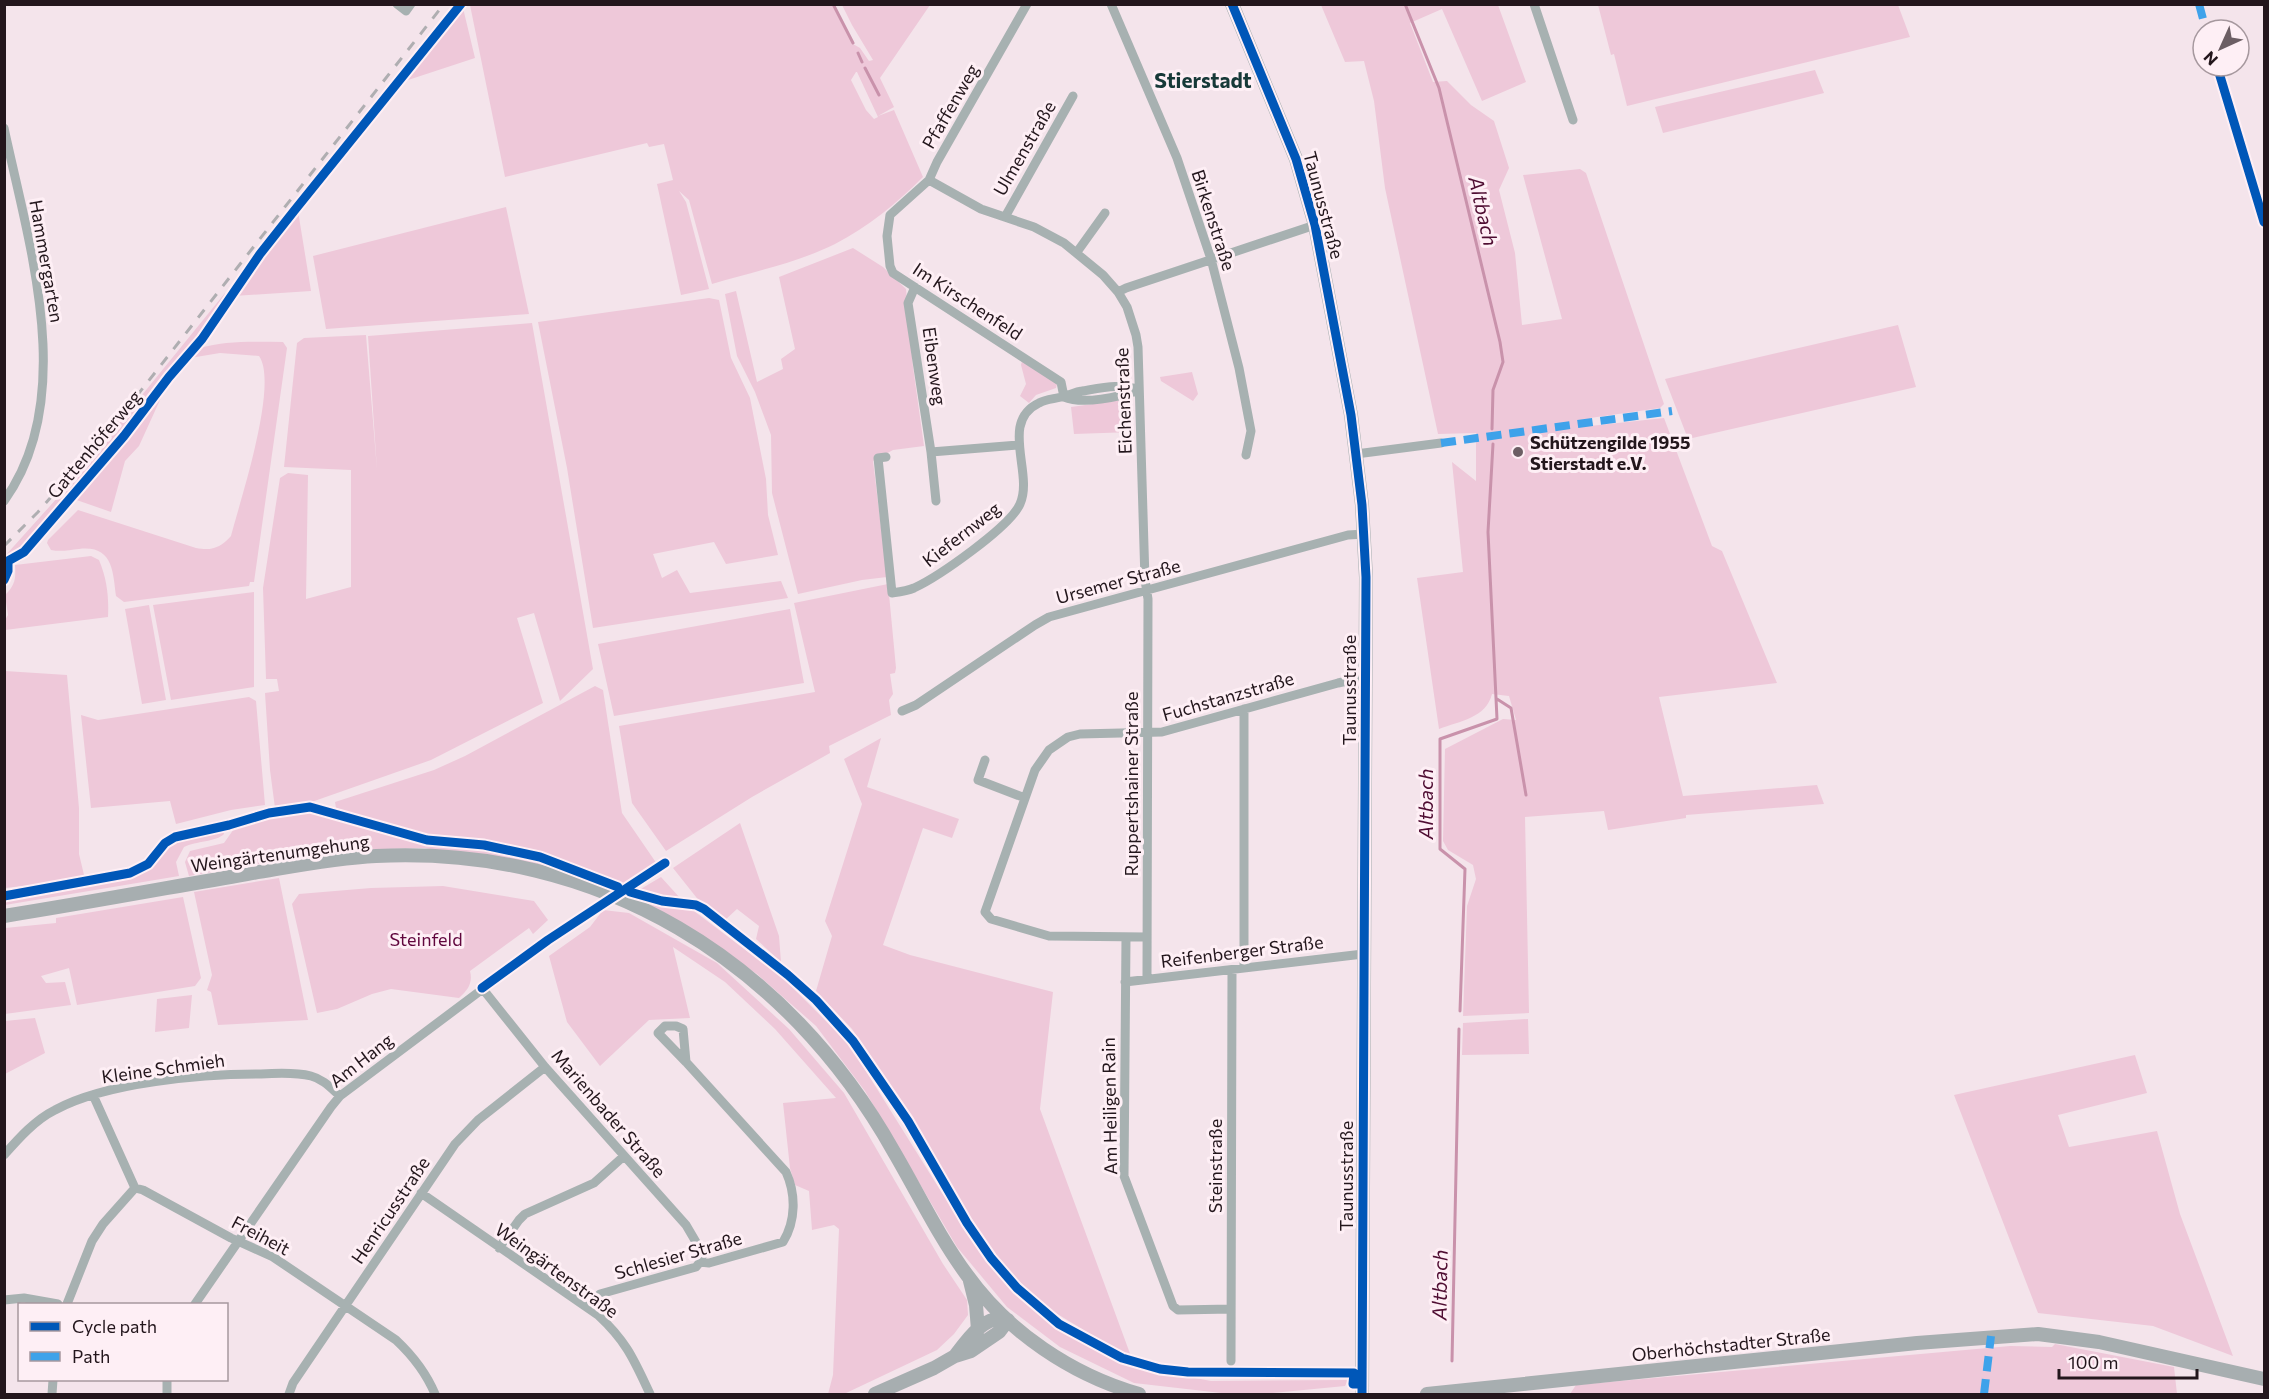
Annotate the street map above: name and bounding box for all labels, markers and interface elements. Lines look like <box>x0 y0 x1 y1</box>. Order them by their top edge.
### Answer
north arrow <box>2191 18 2251 78</box>
text: N <box>2199 48 2221 70</box>
street label: Pfaffenweg <box>917 60 983 152</box>
district label: Stierstadt <box>1154 67 1252 92</box>
street label: Ulmenstraße <box>988 97 1060 199</box>
street label: Taunusstraße <box>1299 149 1349 261</box>
street label: Birkenstraße <box>1187 167 1241 273</box>
water label: Altbach <box>1464 173 1504 248</box>
street label: Hammergarten <box>25 198 69 324</box>
street label: Im Kirschenfeld <box>909 257 1027 345</box>
street label: Eibenweg <box>919 325 951 407</box>
street label: Eichenstraße <box>1110 347 1136 455</box>
street label: Gattenhöferweg <box>42 385 146 503</box>
place label: Schützengilde 1955 Stierstadt e.V. <box>1530 431 1690 474</box>
marker: Schützengilde 1955 Stierstadt e.V. <box>1511 445 1525 459</box>
street label: Kiefernweg <box>918 497 1005 571</box>
street label: Ursemer Straße <box>1053 554 1183 608</box>
street label: Taunusstraße <box>1338 635 1360 745</box>
street label: Fuchstanzstraße <box>1160 667 1296 725</box>
street label: Ruppertshainer Straße <box>1120 692 1142 876</box>
water label: Altbach <box>1413 769 1437 840</box>
street label: Weingärtenumgehung <box>189 830 371 876</box>
park label: Steinfeld <box>389 928 463 950</box>
street label: Reifenberger Straße <box>1159 930 1325 972</box>
street label: Am Hang <box>325 1028 397 1092</box>
street label: Am Heiligen Rain <box>1097 1037 1121 1175</box>
street label: Marienbader Straße <box>547 1044 671 1182</box>
street label: Kleine Schmieh <box>100 1048 226 1088</box>
street label: Steinstraße <box>1204 1119 1226 1213</box>
street label: Taunusstraße <box>1335 1121 1357 1231</box>
street label: Henricusstraße <box>346 1152 434 1268</box>
street label: Freiheit <box>228 1211 294 1259</box>
street label: Weingärtenstraße <box>491 1218 623 1322</box>
street label: Schlesier Straße <box>612 1226 744 1284</box>
water label: Altbach <box>1426 1249 1452 1322</box>
legend <box>18 1303 228 1381</box>
text: Cycle path <box>72 1315 157 1337</box>
street label: Oberhöchstadter Straße <box>1631 1323 1831 1365</box>
scale bar <box>2059 1342 2197 1380</box>
text: Path <box>72 1345 110 1367</box>
text: 100 m <box>2068 1351 2118 1373</box>

